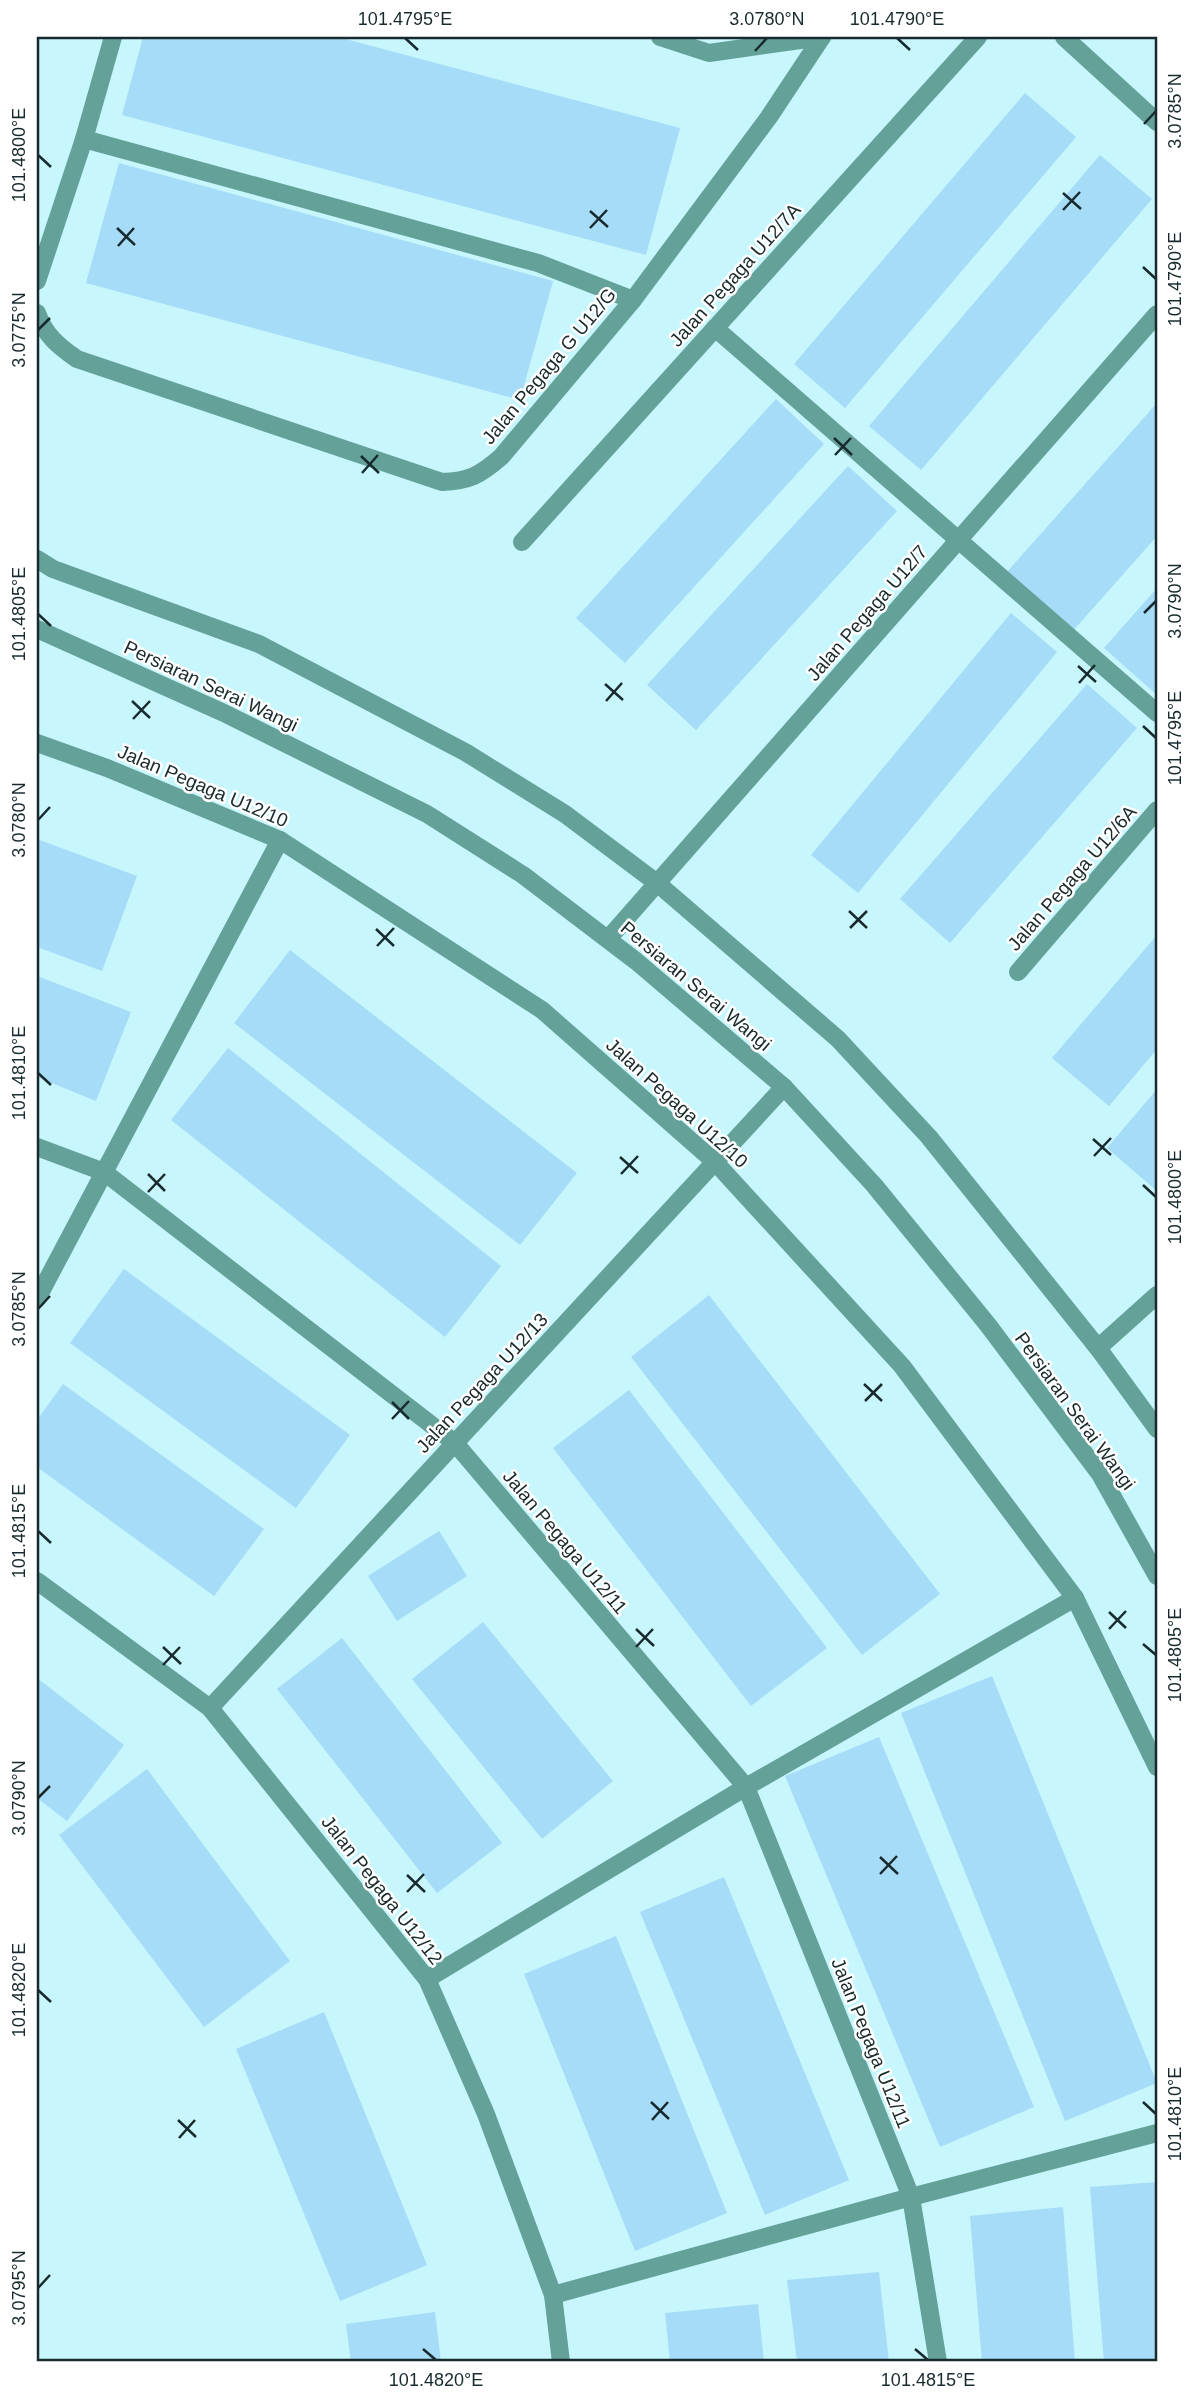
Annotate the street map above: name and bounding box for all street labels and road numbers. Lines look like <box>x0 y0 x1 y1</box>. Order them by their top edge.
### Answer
street label: Jalan Pegaga U12/7A <box>665 199 805 351</box>
street label: Jalan Pegaga G U12/G <box>478 284 620 448</box>
street label: Jalan Pegaga U12/7 <box>803 541 931 685</box>
street label: Persiaran Serai Wangi <box>121 636 301 736</box>
street label: Jalan Pegaga U12/10 <box>115 741 291 831</box>
street label: Jalan Pegaga U12/6A <box>1003 801 1141 955</box>
street label: Persiaran Serai Wangi <box>617 917 775 1055</box>
street label: Jalan Pegaga U12/10 <box>602 1034 752 1172</box>
street label: Jalan Pegaga U12/13 <box>412 1309 552 1457</box>
street label: Persiaran Serai Wangi <box>1011 1328 1139 1494</box>
street label: Jalan Pegaga U12/11 <box>499 1466 631 1618</box>
street label: Jalan Pegaga U12/12 <box>317 1812 447 1968</box>
street label: Jalan Pegaga U12/11 <box>827 1955 915 2131</box>

